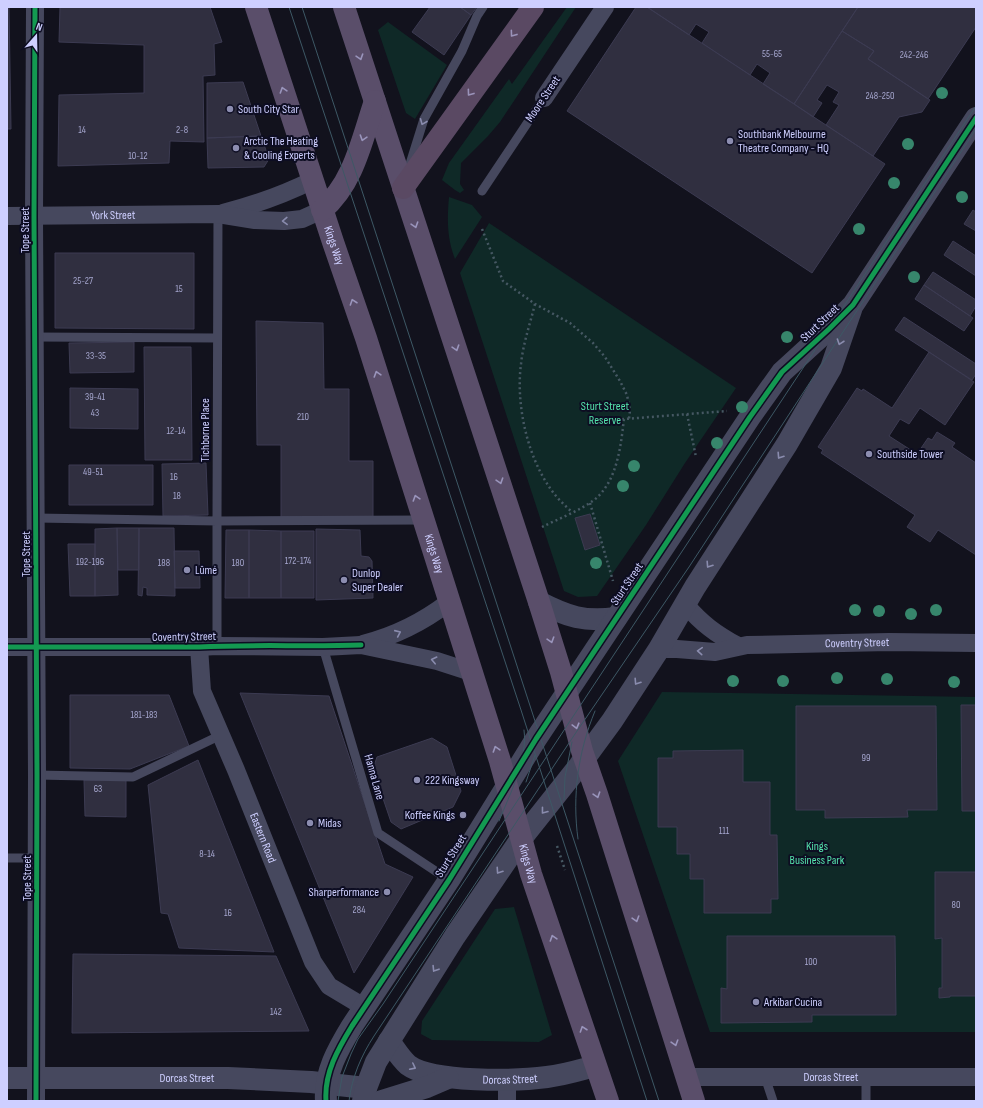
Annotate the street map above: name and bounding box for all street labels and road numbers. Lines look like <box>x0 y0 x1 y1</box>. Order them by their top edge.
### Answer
street label: Moore Street <box>522 73 564 125</box>
street label: Tope Street <box>18 207 33 253</box>
street label: York Street <box>91 207 136 223</box>
street label: Kings Way <box>321 224 348 267</box>
street label: Sturt Street <box>797 301 843 345</box>
street label: Tichborne Place <box>198 398 213 462</box>
street label: Tope Street <box>19 531 34 577</box>
street label: Kings Way <box>421 532 448 576</box>
street label: Sturt Street <box>607 560 647 608</box>
street label: Coventry Street <box>152 629 217 645</box>
street label: Coventry Street <box>825 634 890 651</box>
street label: Hanna Lane <box>360 753 388 802</box>
street label: Eastern Road <box>246 810 280 865</box>
street label: Sturt Street <box>432 831 470 880</box>
street label: Kings Way <box>516 842 541 886</box>
street label: Tope Street <box>20 855 35 901</box>
street label: Dorcas Street <box>803 1070 859 1085</box>
street label: Dorcas Street <box>159 1071 215 1086</box>
street label: Dorcas Street <box>482 1071 539 1087</box>

